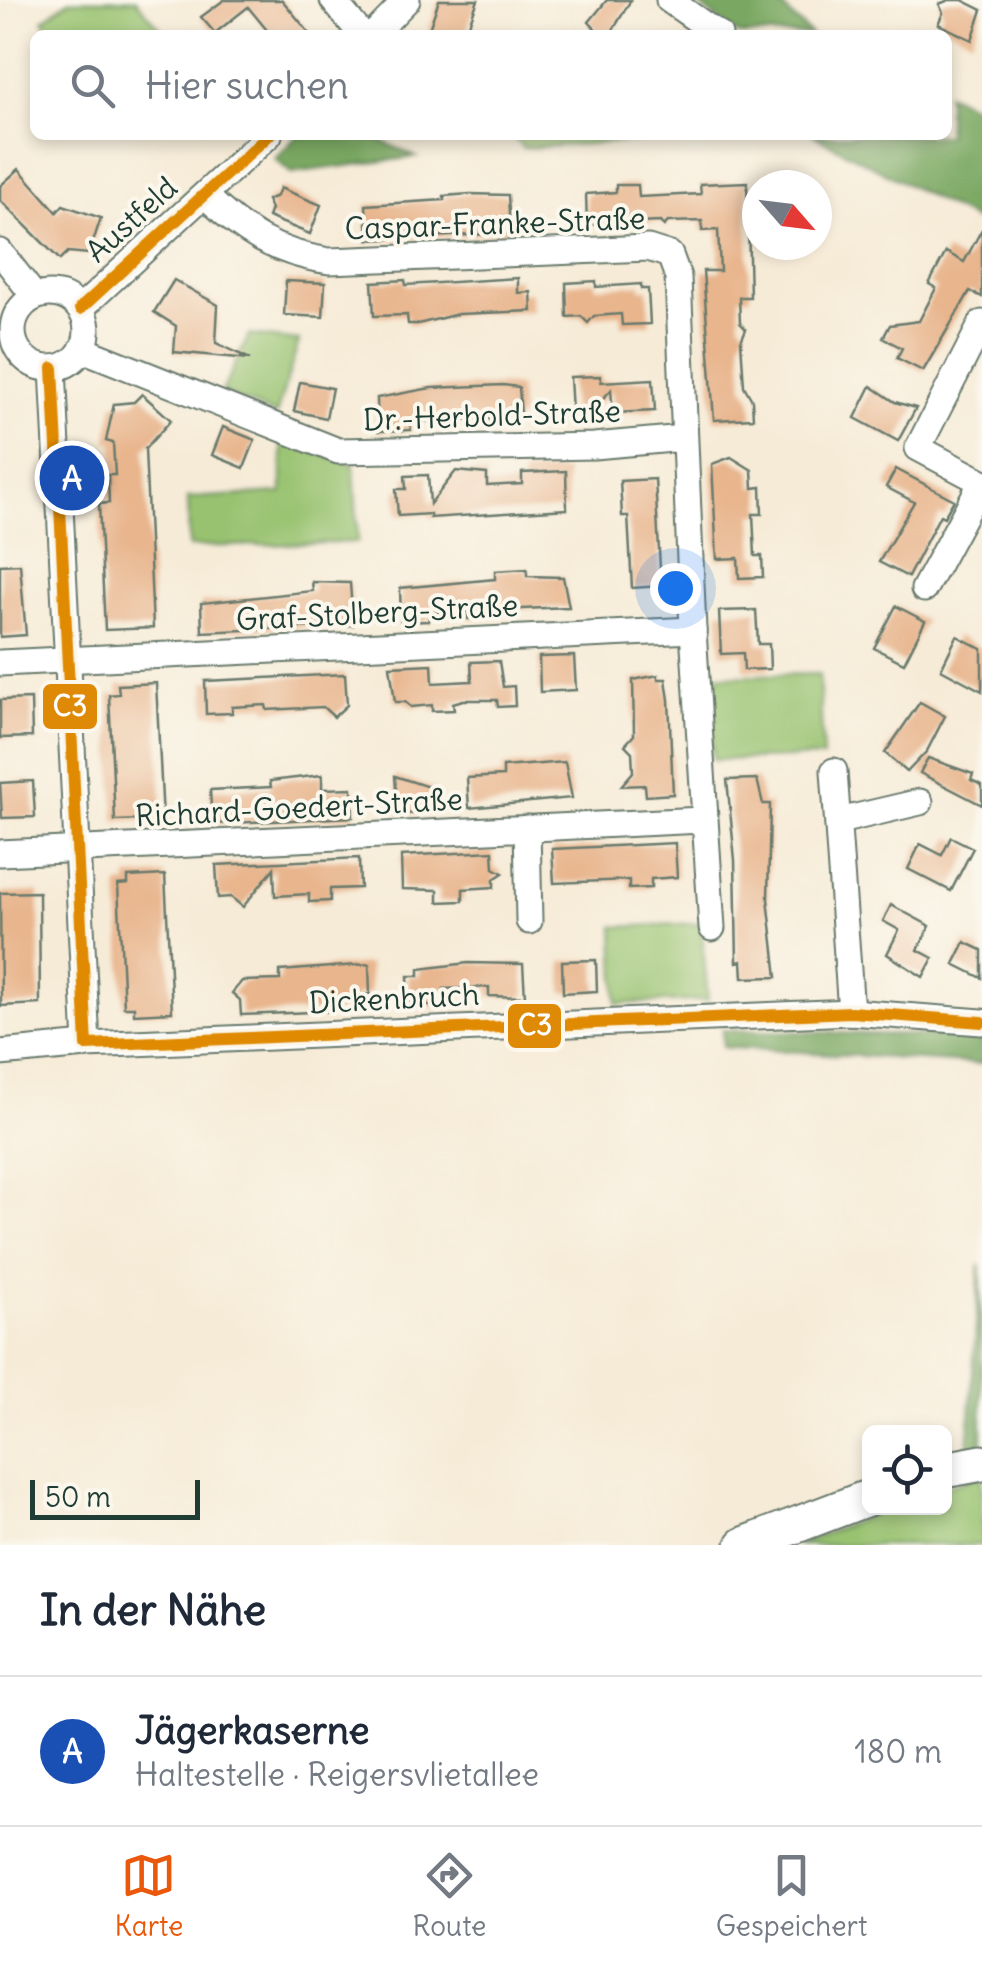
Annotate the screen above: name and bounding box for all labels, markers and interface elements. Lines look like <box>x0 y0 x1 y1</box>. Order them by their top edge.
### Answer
search box <box>30 30 952 140</box>
icon: search <box>65 58 120 113</box>
text: Hier suchen <box>145 62 349 109</box>
street label: Austfeld <box>77 168 185 270</box>
north arrow <box>742 170 832 260</box>
street label: Caspar-Franke-Straße <box>344 199 646 247</box>
street label: Dr.-Herbold-Straße <box>363 392 621 438</box>
pin: A <box>40 440 104 516</box>
your location <box>650 563 701 614</box>
street label: Graf-Stolberg-Straße <box>235 586 519 638</box>
line badge: C3 <box>41 682 99 731</box>
text: C3 <box>53 688 87 724</box>
street label: Richard-Goedert-Straße <box>135 779 463 835</box>
street label: Dickenbruch <box>308 975 480 1021</box>
line badge: C3 <box>506 1002 563 1050</box>
text: C3 <box>518 1007 552 1043</box>
map controls <box>862 1425 952 1515</box>
button: locate <box>862 1425 952 1515</box>
scale bar <box>30 1475 200 1520</box>
text: 50 m <box>45 1479 111 1515</box>
text: In der Nähe <box>40 1584 266 1636</box>
text: Jägerkaserne <box>135 1707 370 1754</box>
text: A <box>62 1731 83 1772</box>
text: 180 m <box>854 1731 942 1772</box>
text: Haltestelle · Reigersvlietallee <box>135 1754 539 1795</box>
tab: Karte <box>115 1848 183 1944</box>
tab: Route <box>413 1848 486 1944</box>
tab: Gespeichert <box>716 1848 867 1944</box>

